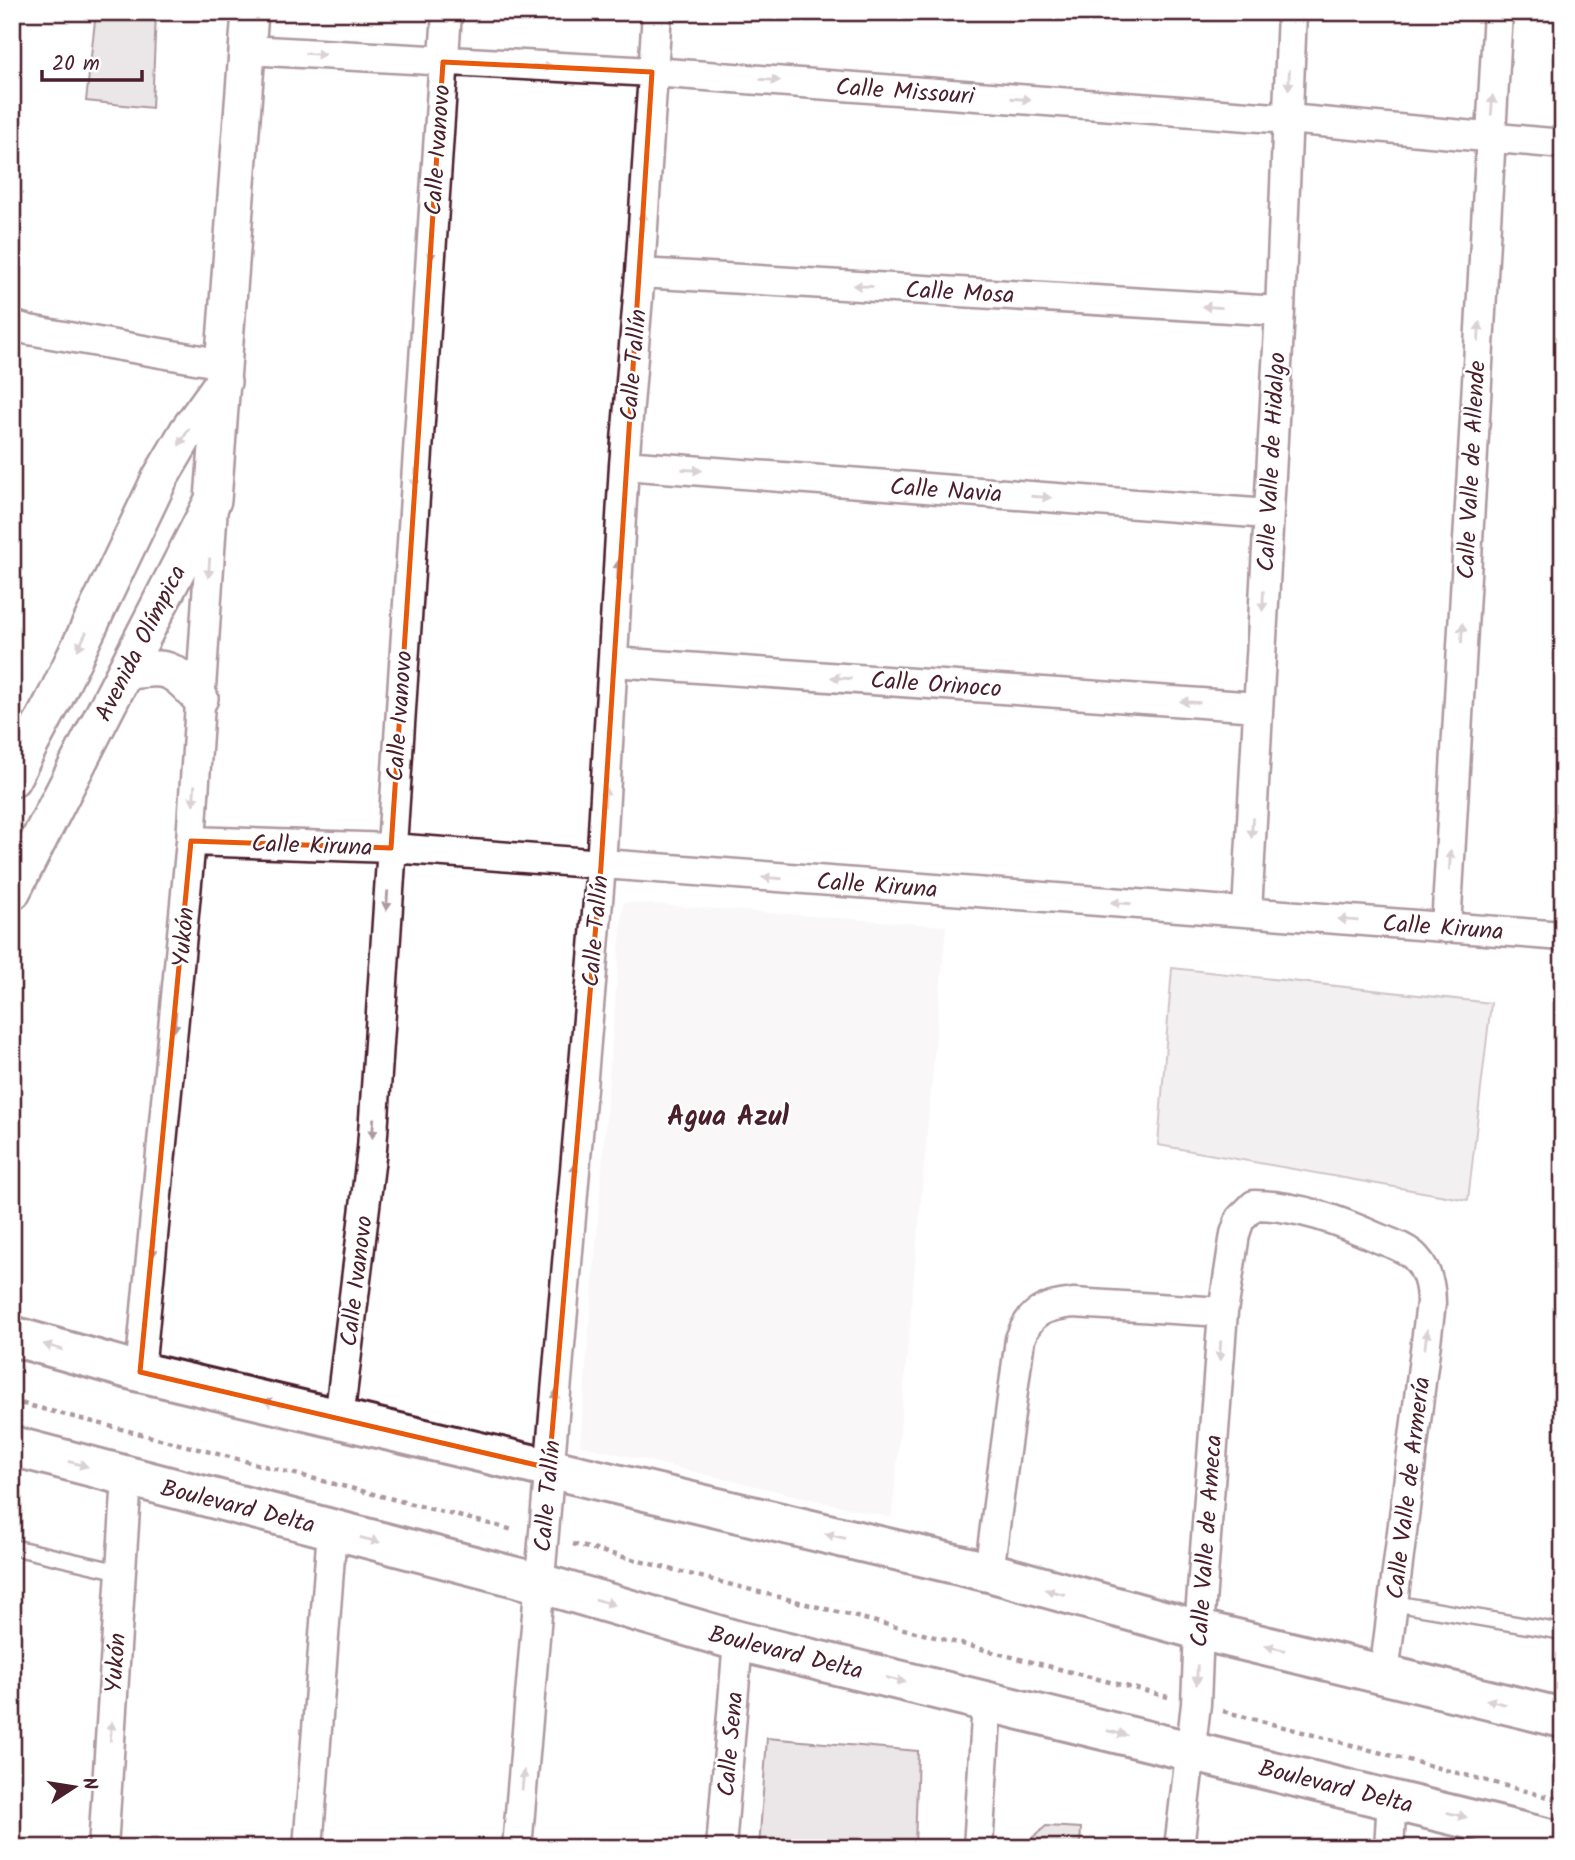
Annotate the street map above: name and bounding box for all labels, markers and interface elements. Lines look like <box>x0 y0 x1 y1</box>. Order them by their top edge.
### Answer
scale bar <box>42 38 142 82</box>
text: 20 m <box>52 48 100 81</box>
one-way arrow <box>305 49 327 60</box>
one-way arrow <box>532 61 554 72</box>
street label: Calle Missouri <box>834 68 977 117</box>
one-way arrow <box>1284 70 1295 92</box>
one-way arrow <box>759 75 781 86</box>
street label: Calle Ivanovo <box>414 83 463 217</box>
one-way arrow <box>1010 94 1032 105</box>
one-way arrow <box>1486 94 1497 116</box>
one-way arrow <box>638 210 649 232</box>
one-way arrow <box>425 241 436 263</box>
street label: Calle Mosa <box>904 271 1015 316</box>
one-way arrow <box>851 281 873 292</box>
one-way arrow <box>1201 301 1223 312</box>
street label: Calle Tallín <box>610 308 659 423</box>
one-way arrow <box>1474 321 1485 343</box>
street label: Calle Valle de Hidalgo <box>1247 351 1298 573</box>
street label: Calle Valle de Allende <box>1447 359 1498 581</box>
one-way arrow <box>178 428 190 447</box>
one-way arrow <box>682 465 704 476</box>
one-way arrow <box>410 468 421 490</box>
street label: Calle Navia <box>888 468 1003 515</box>
one-way arrow <box>1031 492 1053 503</box>
one-way arrow <box>203 557 214 579</box>
street label: Avenida Olímpica <box>85 558 198 729</box>
one-way arrow <box>613 559 624 581</box>
one-way arrow <box>1258 591 1269 613</box>
one-way arrow <box>1457 622 1468 644</box>
one-way arrow <box>76 631 88 651</box>
street label: Calle Ivanovo <box>376 649 425 783</box>
street label: Calle Orinoco <box>869 661 1003 710</box>
one-way arrow <box>830 672 852 683</box>
one-way arrow <box>1179 696 1201 707</box>
one-way arrow <box>188 784 199 806</box>
one-way arrow <box>600 786 611 808</box>
one-way arrow <box>1246 818 1257 840</box>
street label: Calle Kiruna <box>251 825 373 868</box>
one-way arrow <box>1445 849 1456 871</box>
street label: Calle Kiruna <box>815 863 939 910</box>
one-way arrow <box>761 872 783 883</box>
street label: Calle Tallín <box>572 874 621 989</box>
one-way arrow <box>381 890 392 912</box>
one-way arrow <box>1110 897 1132 908</box>
street label: Yukón <box>162 905 207 969</box>
street label: Calle Kiruna <box>1381 905 1505 952</box>
one-way arrow <box>1337 914 1359 925</box>
one-way arrow <box>169 1011 180 1033</box>
district label: Agua Azul <box>667 1095 790 1140</box>
one-way arrow <box>367 1117 378 1139</box>
one-way arrow <box>569 1162 580 1184</box>
street label: Calle Ivanovo <box>330 1214 385 1349</box>
one-way arrow <box>147 1237 158 1259</box>
one-way arrow <box>1421 1328 1432 1350</box>
one-way arrow <box>1214 1340 1225 1362</box>
one-way arrow <box>42 1342 63 1352</box>
street label: Calle Valle de Armería <box>1376 1375 1442 1602</box>
one-way arrow <box>549 1389 560 1411</box>
one-way arrow <box>262 1397 284 1408</box>
street label: Calle Valle de Ameca <box>1181 1434 1234 1649</box>
street label: Calle Tallín <box>524 1439 573 1554</box>
one-way arrow <box>67 1459 89 1470</box>
street label: Boulevard Delta <box>156 1469 319 1545</box>
one-way arrow <box>824 1530 846 1541</box>
one-way arrow <box>359 1535 380 1545</box>
one-way arrow <box>1044 1586 1066 1597</box>
one-way arrow <box>594 1597 616 1608</box>
street label: Boulevard Delta <box>704 1615 867 1691</box>
street label: Yukón <box>95 1632 138 1695</box>
one-way arrow <box>1264 1642 1286 1653</box>
one-way arrow <box>1192 1664 1203 1686</box>
one-way arrow <box>885 1675 907 1686</box>
street label: Calle Sena <box>707 1690 756 1798</box>
one-way arrow <box>1485 1696 1507 1707</box>
one-way arrow <box>106 1720 117 1742</box>
one-way arrow <box>1106 1728 1128 1739</box>
street label: Boulevard Delta <box>1254 1749 1417 1825</box>
north arrow <box>38 1752 108 1822</box>
one-way arrow <box>518 1769 529 1791</box>
text: N <box>73 1775 105 1793</box>
one-way arrow <box>1446 1810 1468 1821</box>

